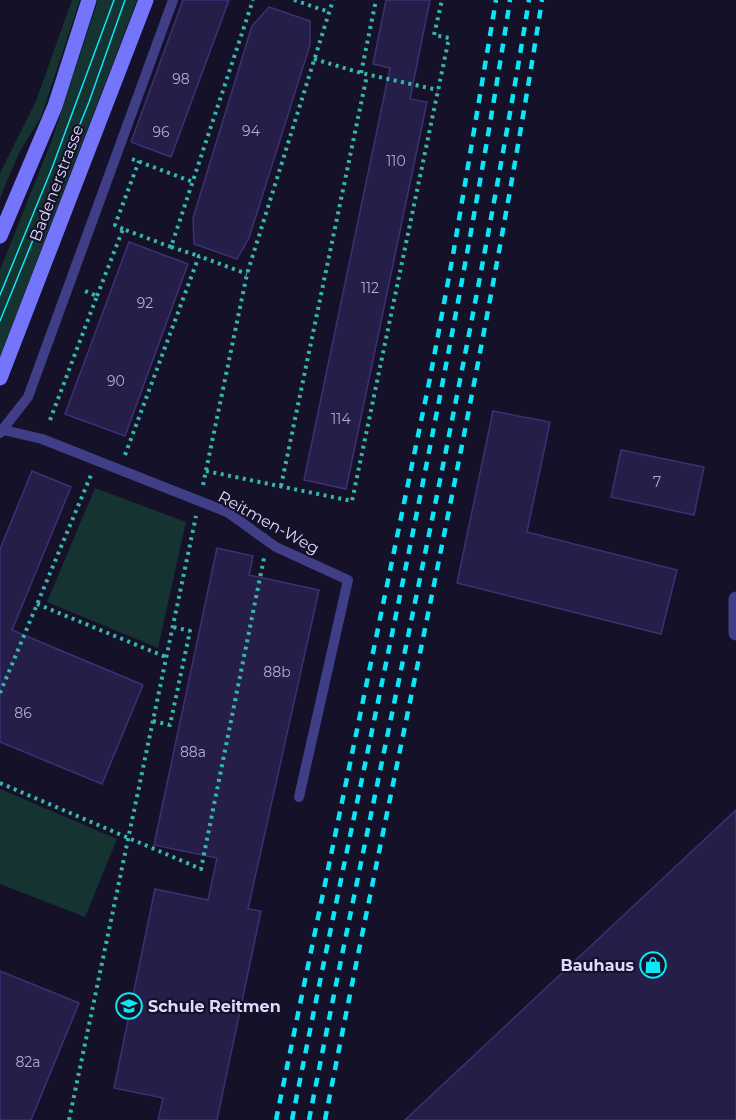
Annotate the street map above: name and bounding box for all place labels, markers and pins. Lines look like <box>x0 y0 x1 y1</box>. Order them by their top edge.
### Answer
shop icon: Bauhaus <box>638 950 668 980</box>
place label: Bauhaus <box>560 956 634 975</box>
school or university icon: Schule Reitmen <box>114 991 144 1021</box>
place label: Schule Reitmen <box>148 997 281 1016</box>

